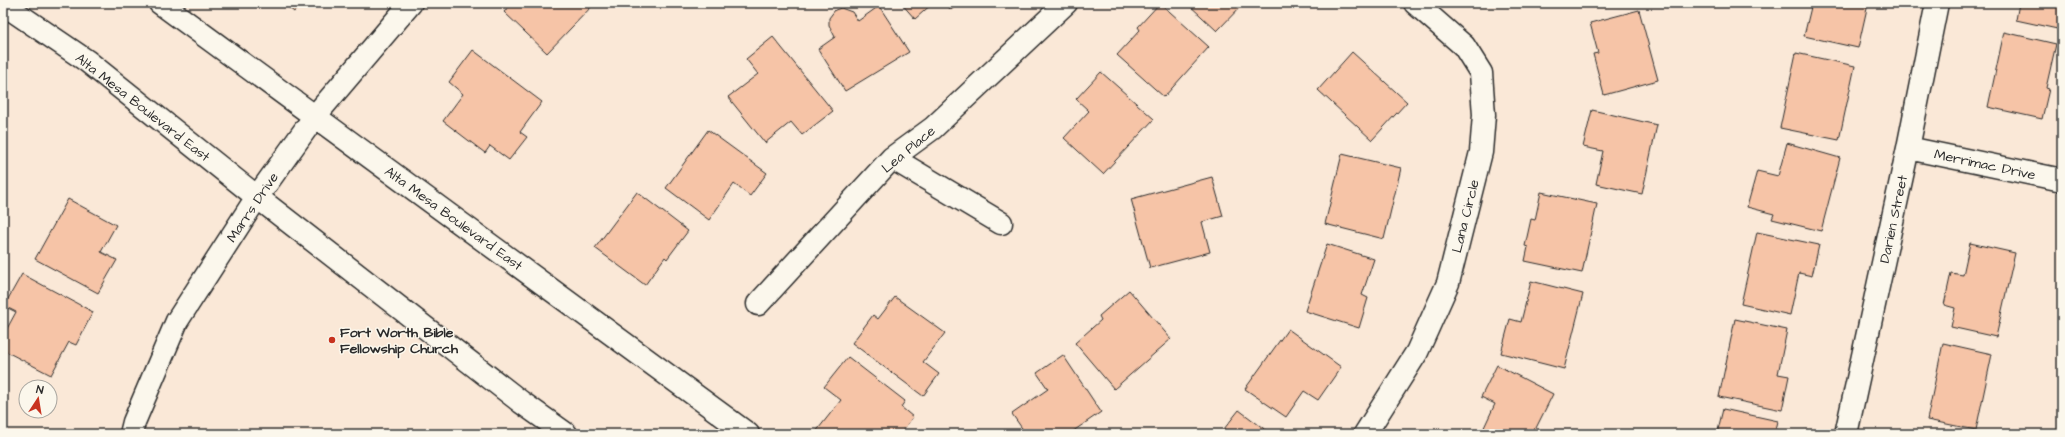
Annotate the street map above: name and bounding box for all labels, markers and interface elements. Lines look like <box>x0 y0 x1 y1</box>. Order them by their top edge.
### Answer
street label: Alta Mesa Boulevard East <box>71 49 214 167</box>
street label: Lea Place <box>877 121 940 178</box>
street label: Merrimac Drive <box>1932 144 2038 186</box>
street label: Alta Mesa Boulevard East <box>380 162 527 276</box>
street label: Marrs Drive <box>222 168 284 247</box>
street label: Darien Street <box>1875 173 1913 265</box>
street label: Lana Circle <box>1447 177 1485 255</box>
place label: Fort Worth Bible Fellowship Church <box>340 323 459 359</box>
marker: Fort Worth Bible Fellowship Church <box>327 335 337 345</box>
north arrow <box>18 379 58 419</box>
text: N <box>35 382 45 398</box>

